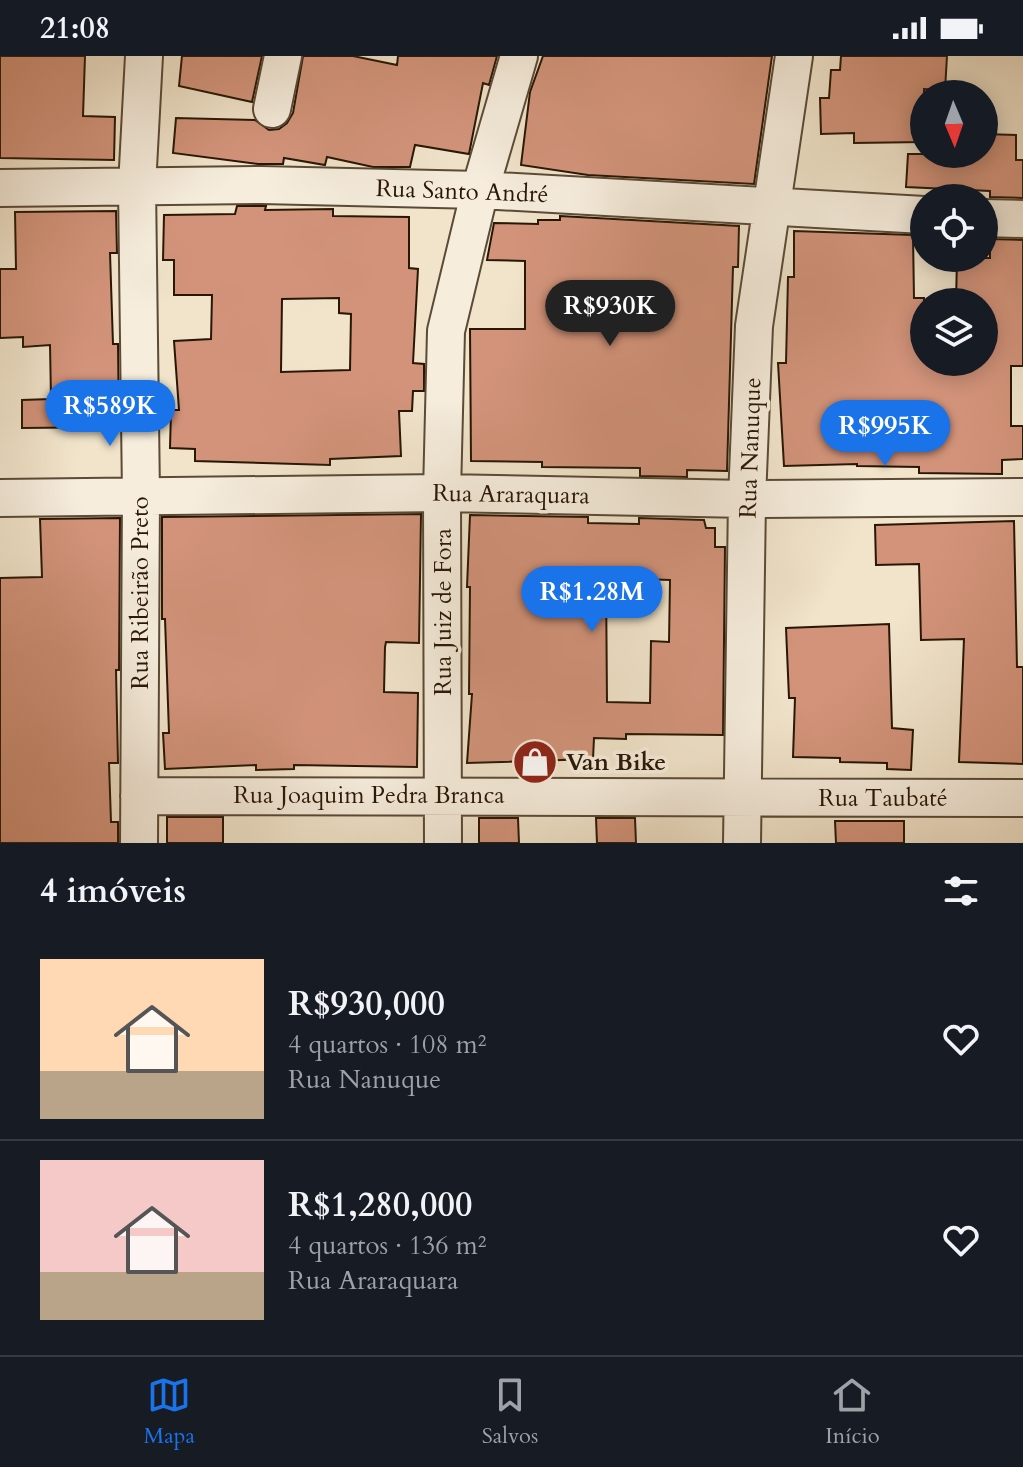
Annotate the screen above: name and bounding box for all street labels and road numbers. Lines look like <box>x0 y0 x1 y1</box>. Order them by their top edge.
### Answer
street label: Rua Santo André <box>375 172 549 211</box>
street label: Rua Nanuque <box>732 377 769 519</box>
street label: Rua Araraquara <box>432 477 591 512</box>
street label: Rua Ribeirão Preto <box>124 496 157 690</box>
street label: Rua Juiz de Fora <box>427 528 460 696</box>
street label: Rua Joaquim Pedra Branca <box>233 779 505 812</box>
street label: Rua Taubaté <box>818 782 948 815</box>

